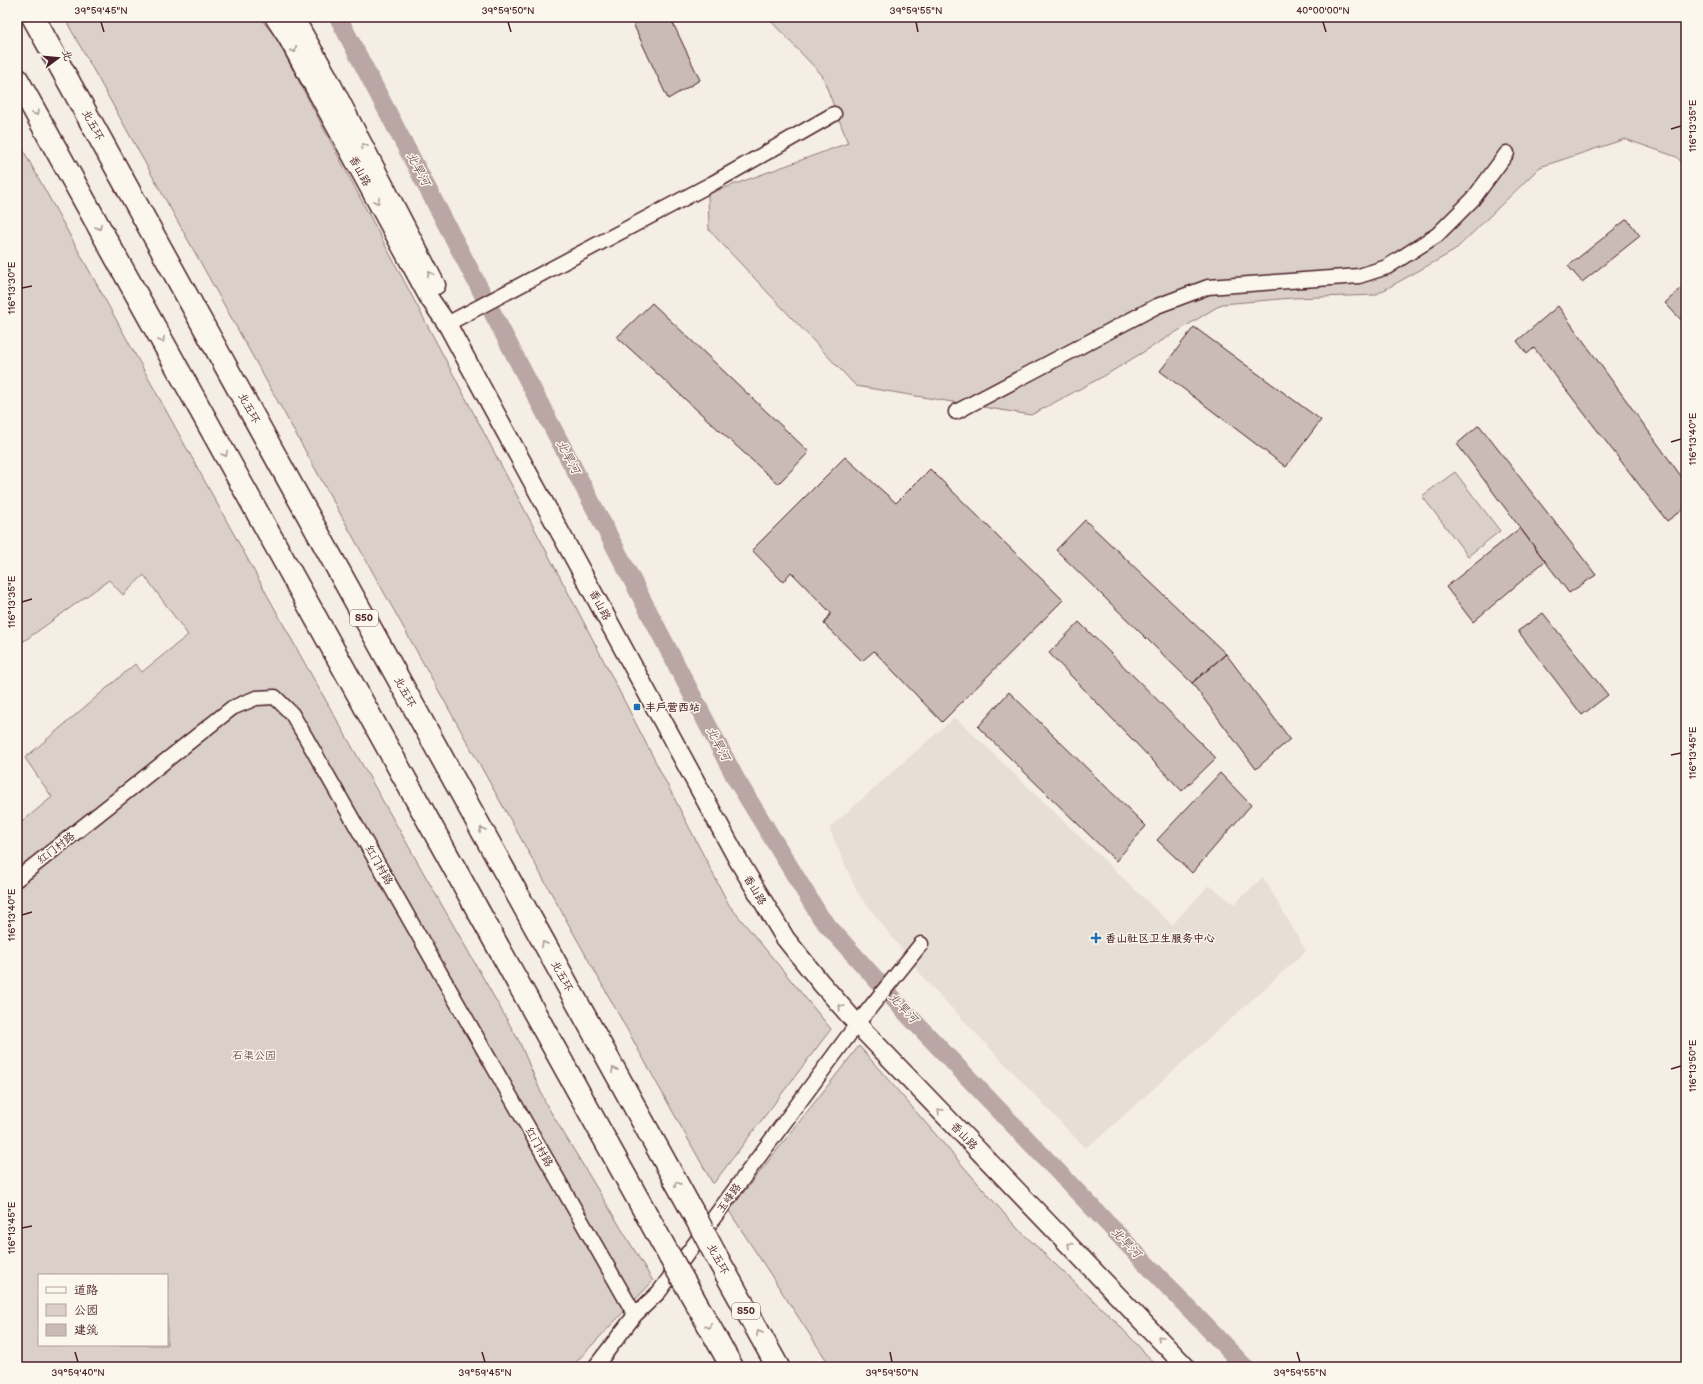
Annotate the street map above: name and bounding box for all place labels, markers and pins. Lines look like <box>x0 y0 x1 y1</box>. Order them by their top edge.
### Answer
place label: 丰户营西站 <box>645 701 700 714</box>
marker: 丰户营西站 <box>632 702 642 712</box>
marker: 香山社区卫生服务中心 <box>1090 932 1102 944</box>
place label: 香山社区卫生服务中心 <box>1105 932 1215 945</box>

